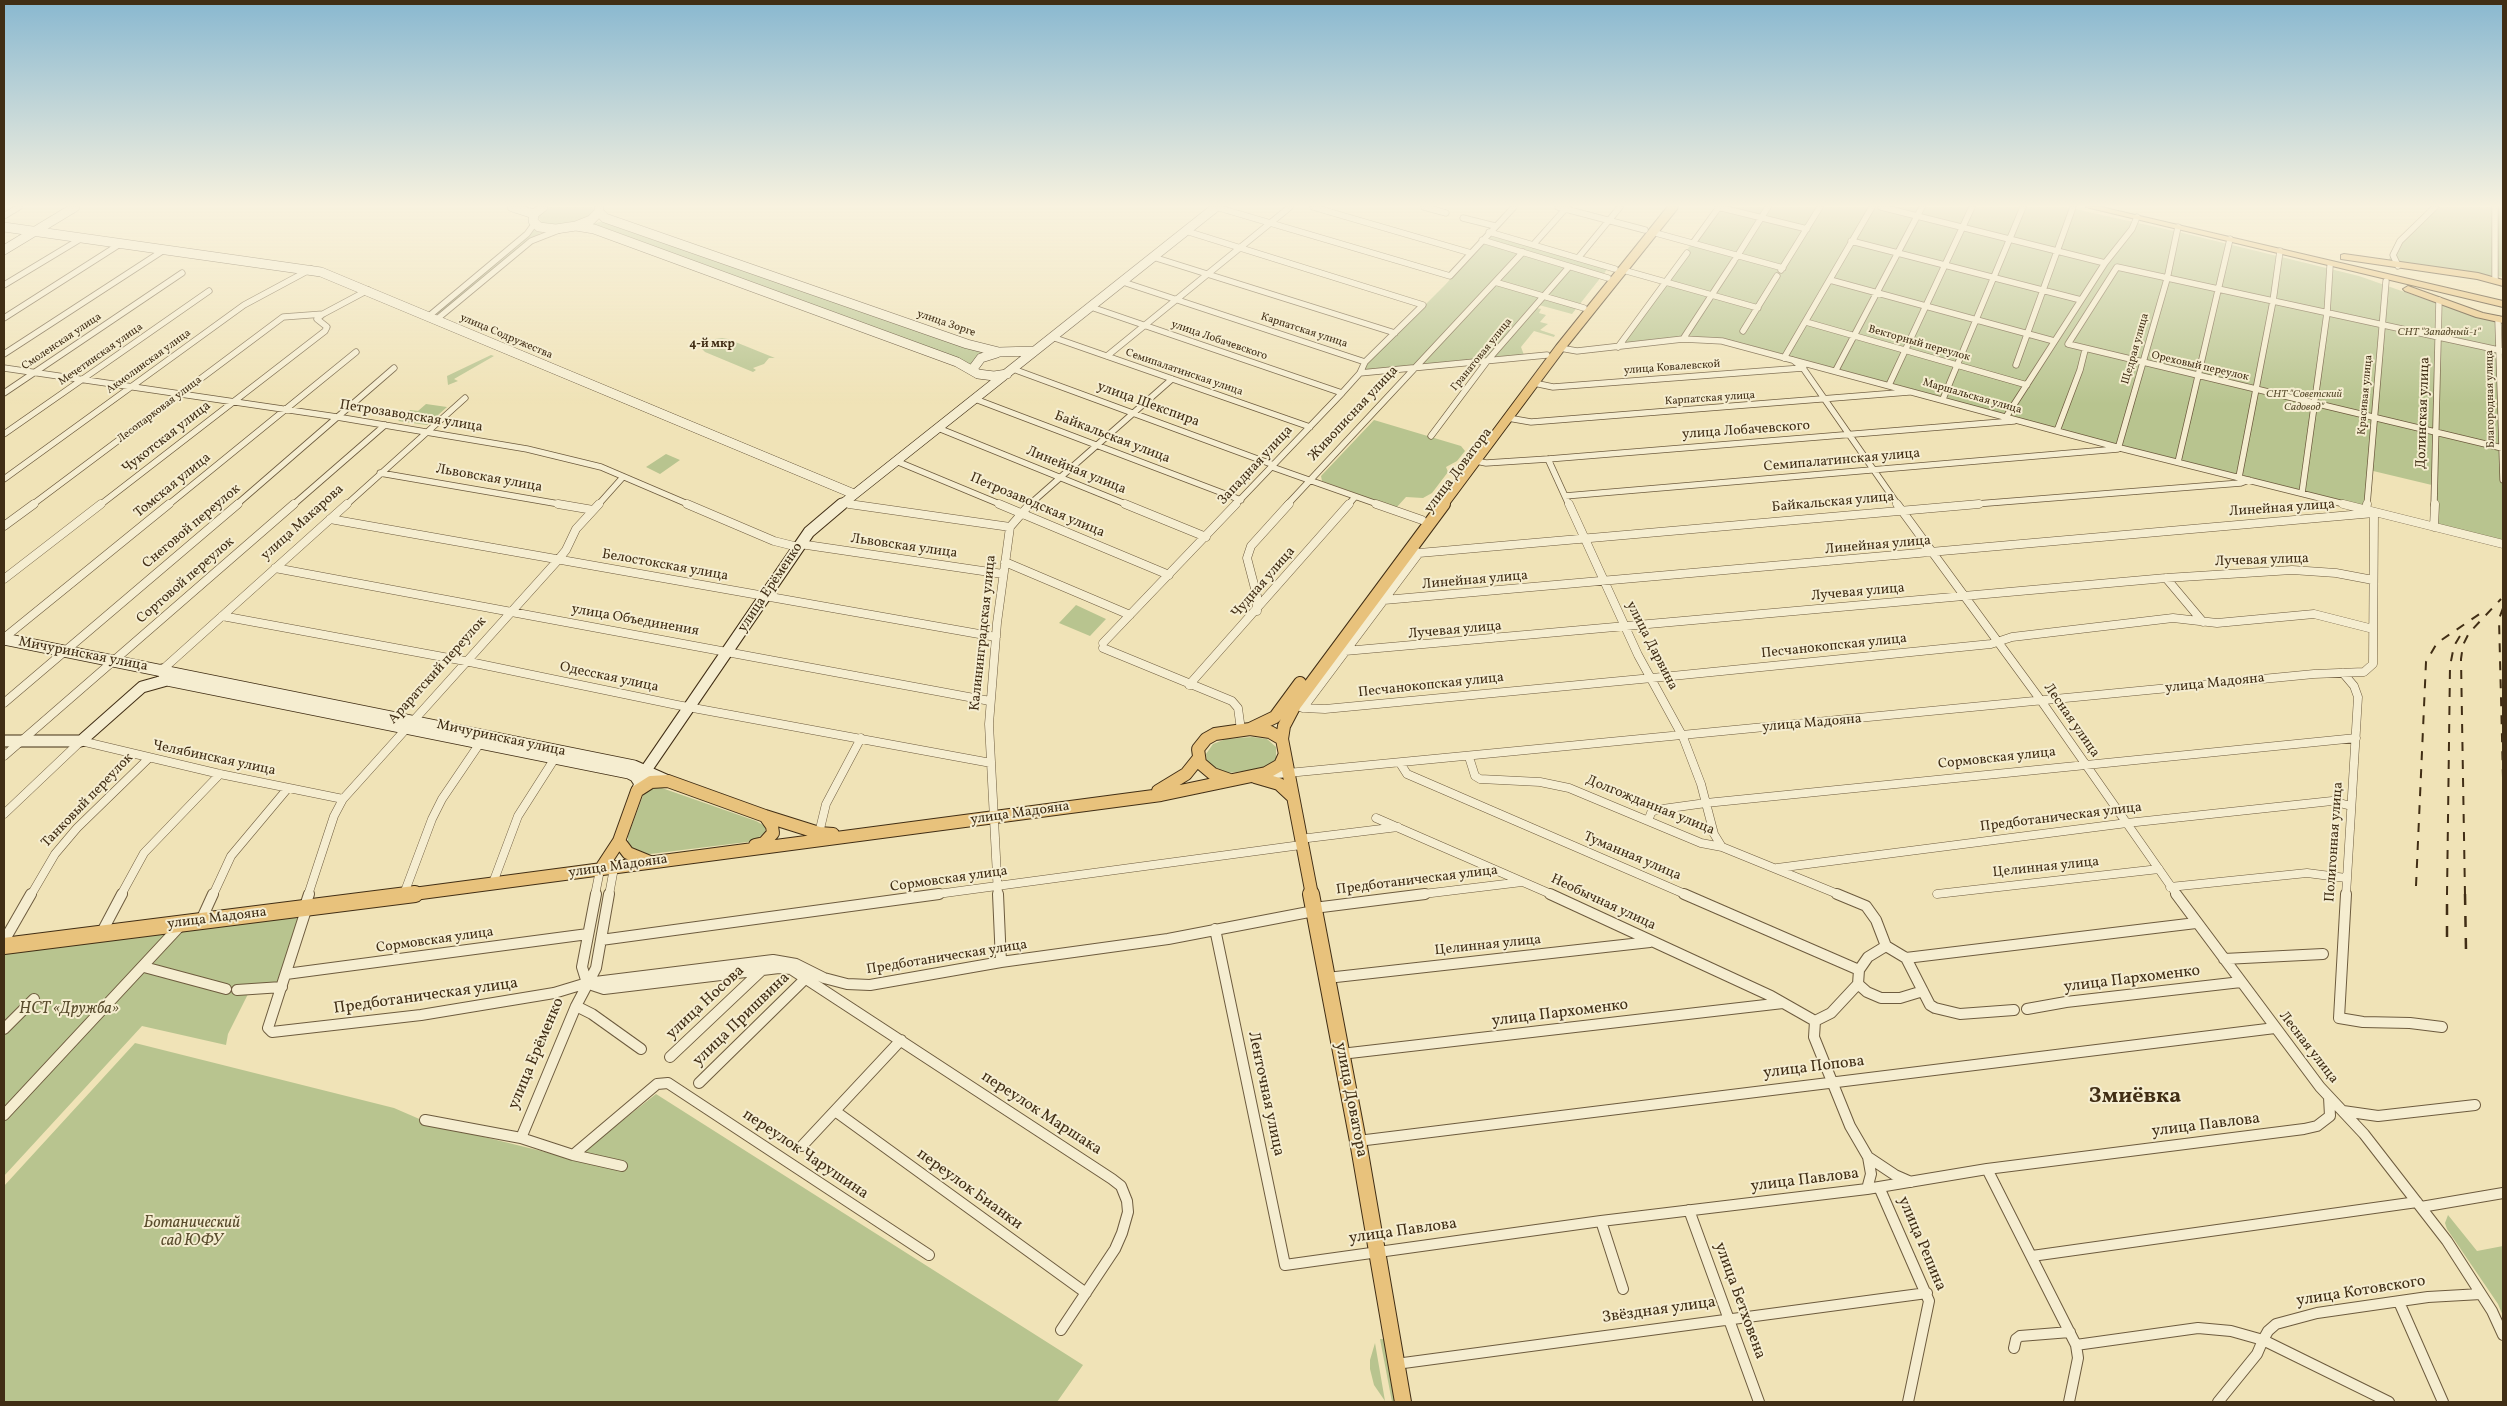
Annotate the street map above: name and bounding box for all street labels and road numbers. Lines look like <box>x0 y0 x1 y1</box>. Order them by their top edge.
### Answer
street label: улица Зорге <box>915 308 977 340</box>
street label: Смоленская улица <box>20 310 104 374</box>
street label: улица Содружества <box>458 311 554 363</box>
street label: Карпатская улица <box>1259 311 1349 351</box>
street label: Щедрая улица <box>2120 312 2152 386</box>
street label: Гранатовая улица <box>1448 316 1516 394</box>
street label: улица Лобачевского <box>1169 318 1269 364</box>
street label: Мечетинская улица <box>56 321 146 389</box>
street label: Векторный переулок <box>1867 323 1971 365</box>
street label: Акмолинская улица <box>104 327 194 397</box>
street label: Семипалатинская улица <box>1124 347 1244 399</box>
street label: Ореховый переулок <box>2150 349 2250 385</box>
street label: Благородная улица <box>2484 350 2498 448</box>
street label: Красивая улица <box>2356 354 2376 436</box>
street label: Долинская улица <box>2414 357 2434 469</box>
street label: улица Ковалевской <box>1623 358 1721 378</box>
street label: Живописная улица <box>1306 363 1402 465</box>
street label: Лесопарковая улица <box>115 374 205 446</box>
street label: Маршальская улица <box>1921 377 2023 417</box>
street label: улица Шекспира <box>1095 379 1201 431</box>
street label: Карпатская улица <box>1664 389 1756 409</box>
street label: Петрозаводская улица <box>338 397 484 437</box>
street label: Чукотская улица <box>119 398 215 478</box>
street label: Байкальская улица <box>1052 408 1172 468</box>
street label: улица Лобачевского <box>1681 418 1811 444</box>
street label: Западная улица <box>1215 423 1297 509</box>
street label: улица Доватора <box>1422 425 1496 517</box>
street label: Линейная улица <box>1024 443 1128 499</box>
street label: Семипалатинская улица <box>1763 446 1921 476</box>
street label: Томская улица <box>131 450 215 522</box>
street label: Львовская улица <box>435 461 543 497</box>
street label: Петрозаводская улица <box>967 470 1107 542</box>
street label: Снеговой переулок <box>140 481 244 573</box>
street label: улица Макарова <box>258 482 348 564</box>
street label: Байкальская улица <box>1771 489 1895 517</box>
street label: Линейная улица <box>2228 497 2336 521</box>
street label: Львовская улица <box>850 531 958 563</box>
street label: Линейная улица <box>1824 533 1932 559</box>
street label: Сортовой переулок <box>134 534 238 628</box>
street label: улица Ерёменко <box>735 540 807 636</box>
street label: Чудная улица <box>1228 544 1300 622</box>
street label: Белостокская улица <box>600 547 730 585</box>
street label: Лучевая улица <box>2215 551 2309 571</box>
street label: Калининградская улица <box>967 554 1001 712</box>
street label: Линейная улица <box>1421 568 1529 594</box>
street label: Лучевая улица <box>1810 581 1906 605</box>
street label: улица Дарвина <box>1621 599 1681 693</box>
street label: улица Объединения <box>570 602 700 640</box>
street label: Араратский переулок <box>385 614 491 728</box>
street label: Лучевая улица <box>1407 619 1503 643</box>
street label: Песчанокопская улица <box>1760 631 1908 663</box>
street label: Мичуринская улица <box>17 634 149 676</box>
street label: Одесская улица <box>558 659 660 697</box>
street label: Песчанокопская улица <box>1357 670 1505 702</box>
street label: улица Мадояна <box>2164 670 2266 698</box>
street label: Лесная улица <box>2039 681 2103 761</box>
street label: улица Мадояна <box>1762 711 1862 737</box>
street label: Мичуринская улица <box>435 717 567 761</box>
street label: Челябинская улица <box>151 738 277 780</box>
street label: Сормовская улица <box>1937 744 2057 774</box>
street label: Танковый переулок <box>39 750 137 852</box>
street label: Долгожданная улица <box>1583 772 1717 840</box>
street label: Полигонная улица <box>2322 781 2348 903</box>
street label: улица Мадояна <box>969 799 1071 829</box>
street label: Предботаническая улица <box>1979 800 2143 836</box>
street label: Туманная улица <box>1581 829 1683 885</box>
street label: улица Мадояна <box>567 852 669 882</box>
street label: Целинная улица <box>1992 854 2100 882</box>
street label: Сормовская улица <box>889 863 1009 897</box>
street label: Предботаническая улица <box>1335 863 1499 899</box>
street label: Необычная улица <box>1548 871 1658 935</box>
street label: улица Мадояна <box>166 905 268 933</box>
street label: Сормовская улица <box>375 924 495 958</box>
street label: Целинная улица <box>1434 932 1542 960</box>
street label: Предботаническая улица <box>865 937 1029 979</box>
street label: улица Носова <box>663 962 749 1044</box>
street label: улица Пархоменко <box>2063 962 2201 998</box>
street label: улица Пришвина <box>690 969 794 1071</box>
street label: Предботаническая улица <box>333 975 519 1019</box>
street label: улица Ерёменко <box>505 995 569 1113</box>
street label: улица Пархоменко <box>1491 996 1629 1032</box>
street label: Лесная улица <box>2275 1009 2341 1087</box>
street label: Ленточная улица <box>1242 1030 1288 1158</box>
street label: улица Доватора <box>1329 1041 1371 1159</box>
street label: улица Попова <box>1762 1052 1866 1084</box>
street label: переулок Маршака <box>977 1068 1105 1160</box>
street label: переулок Чарушина <box>738 1106 872 1204</box>
street label: улица Павлова <box>2151 1110 2261 1142</box>
street label: переулок Бианки <box>912 1145 1026 1235</box>
street label: улица Павлова <box>1750 1165 1860 1197</box>
street label: улица Репина <box>1892 1194 1950 1294</box>
street label: улица Павлова <box>1348 1215 1458 1249</box>
street label: улица Бетховена <box>1709 1240 1769 1362</box>
street label: улица Котовского <box>2295 1272 2427 1312</box>
street label: Звёздная улица <box>1601 1294 1717 1328</box>

